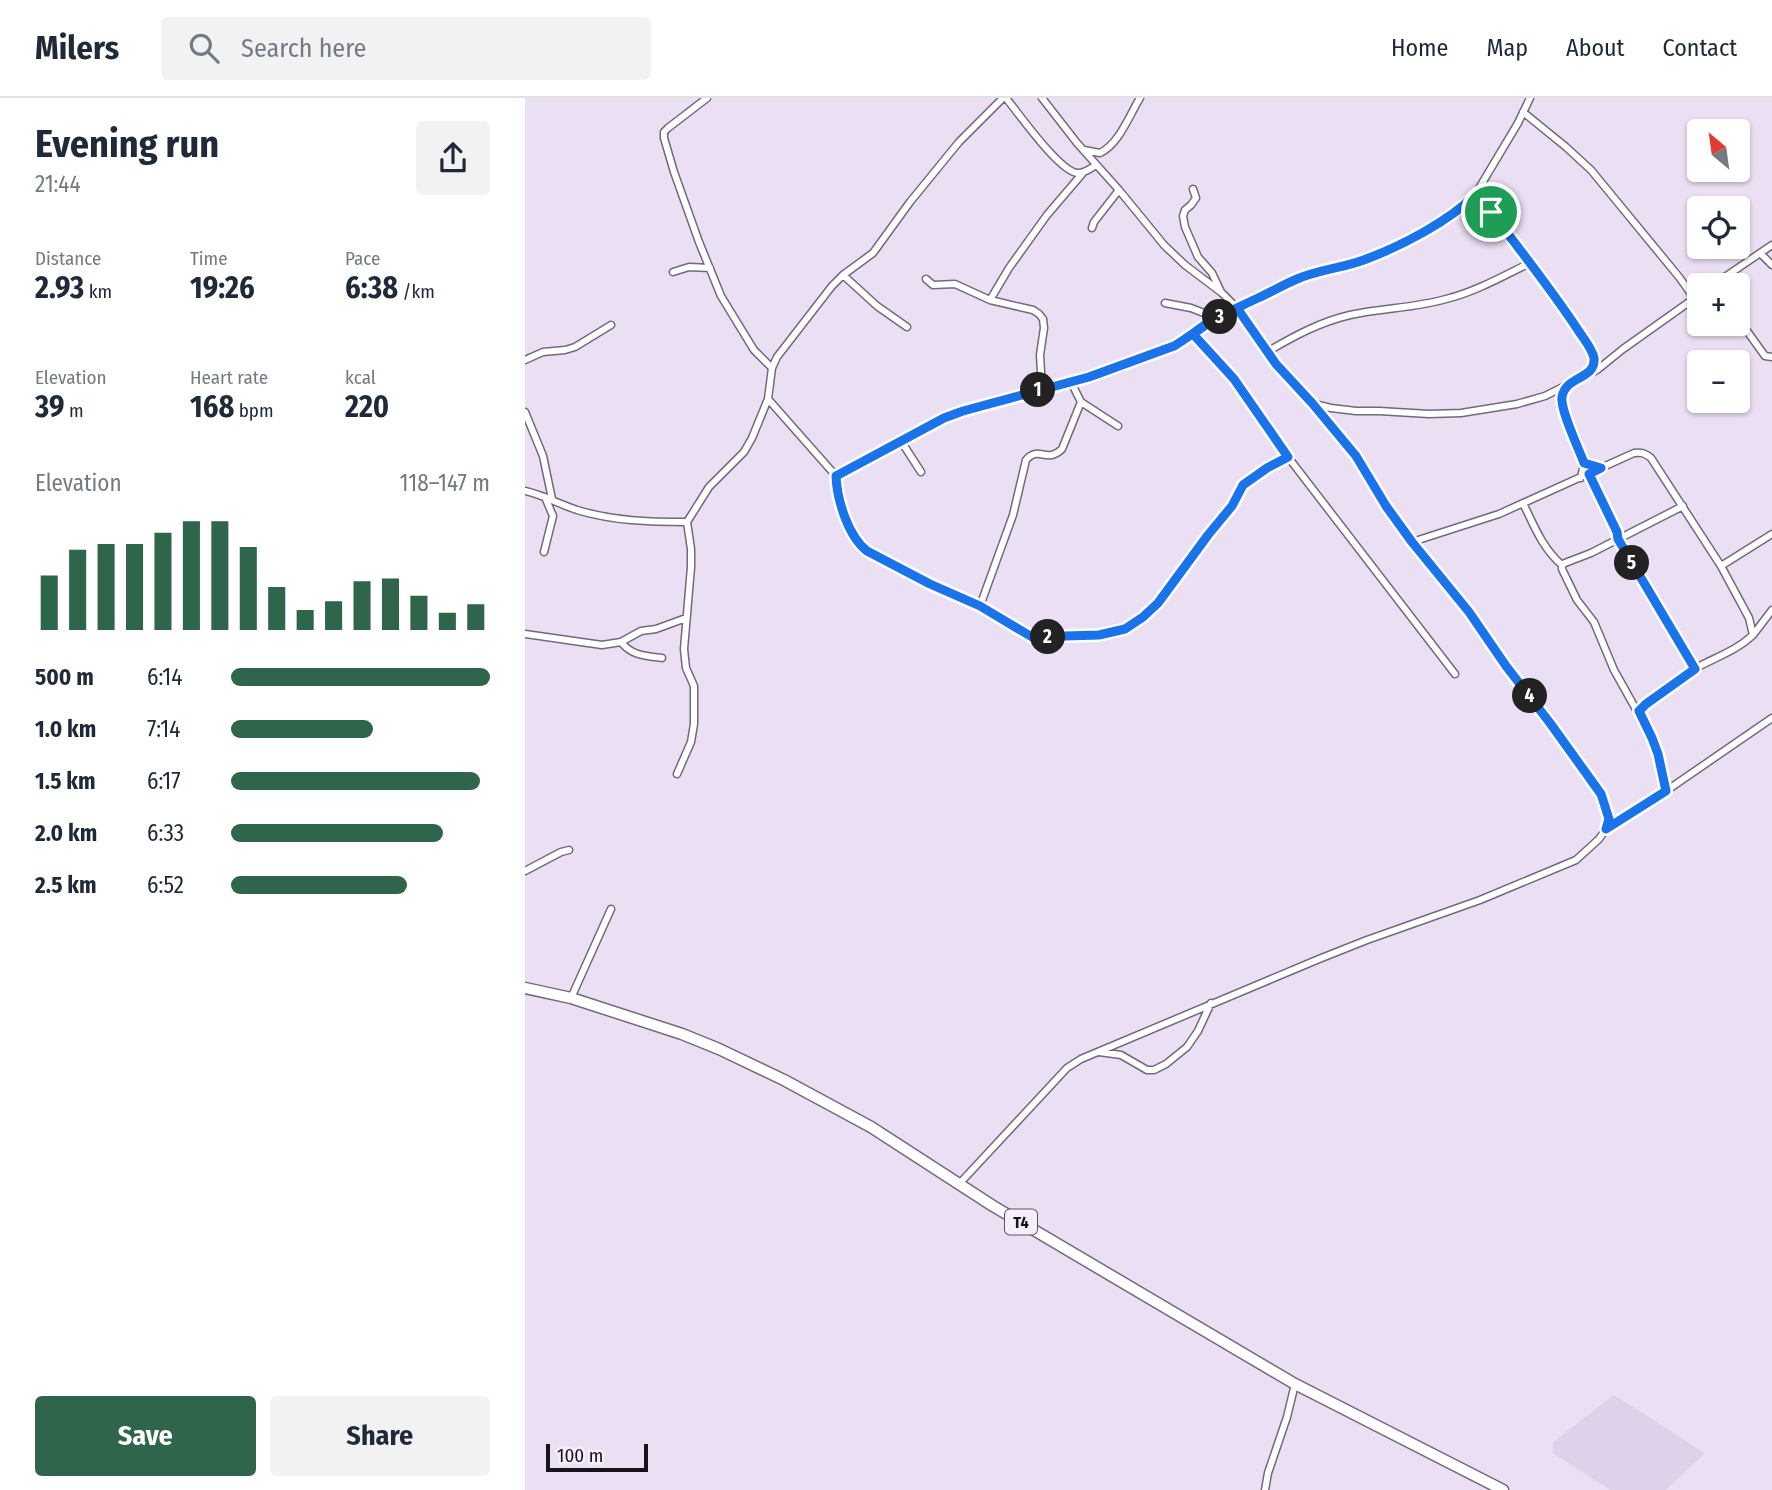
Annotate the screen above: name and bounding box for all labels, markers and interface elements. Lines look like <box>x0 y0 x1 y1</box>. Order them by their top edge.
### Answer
search box <box>161 17 651 80</box>
text: Milers <box>35 28 119 68</box>
icon: search <box>185 29 223 67</box>
text: Search here <box>241 33 366 64</box>
text: Home <box>1391 34 1448 62</box>
text: Map <box>1486 34 1528 62</box>
text: About <box>1566 34 1624 62</box>
text: Contact <box>1662 34 1737 62</box>
north arrow <box>1687 119 1750 182</box>
map controls <box>1687 119 1750 413</box>
text: Evening run <box>35 121 219 167</box>
button: share <box>416 121 490 195</box>
text: 21:44 <box>35 170 81 198</box>
pin <box>1461 182 1521 242</box>
icon: arrive <box>1472 193 1510 231</box>
button: locate <box>1687 196 1750 259</box>
text: Distance <box>35 247 102 270</box>
text: Time <box>190 247 228 270</box>
text: Pace <box>345 247 380 270</box>
text: 2.93 <box>35 270 84 306</box>
text: 19:26 <box>190 270 255 306</box>
text: 6:38 <box>345 270 398 306</box>
button: + <box>1687 273 1750 336</box>
text: km <box>84 280 112 303</box>
text: /km <box>398 280 435 303</box>
pin: 3 <box>1203 300 1237 334</box>
text: 3 <box>1215 305 1224 328</box>
button: − <box>1687 350 1750 413</box>
text: Elevation <box>35 366 107 389</box>
text: Heart rate <box>190 366 268 389</box>
text: kcal <box>345 366 376 389</box>
pin: 1 <box>1021 372 1055 408</box>
text: 1 <box>1033 378 1042 401</box>
text: 39 <box>35 389 64 425</box>
text: 168 <box>190 389 234 425</box>
text: 220 <box>345 389 389 425</box>
text: m <box>64 399 84 422</box>
text: bpm <box>234 399 274 422</box>
text: Elevation <box>35 469 122 497</box>
text: 118–147 m <box>400 469 490 497</box>
pin: 5 <box>1615 546 1649 580</box>
text: 5 <box>1627 551 1636 574</box>
pin: 2 <box>1030 620 1065 654</box>
text: 2 <box>1043 625 1052 648</box>
text: 500 m <box>35 663 94 691</box>
text: 6:14 <box>147 663 182 691</box>
pin: 4 <box>1513 678 1548 714</box>
text: 4 <box>1525 684 1534 707</box>
text: 1.0 km <box>35 715 96 743</box>
text: 7:14 <box>147 715 180 743</box>
text: 1.5 km <box>35 767 96 795</box>
text: 6:17 <box>147 767 181 795</box>
text: 2.0 km <box>35 819 97 847</box>
text: 6:33 <box>147 819 184 847</box>
text: 2.5 km <box>35 871 96 899</box>
text: 6:52 <box>147 871 184 899</box>
road number: T4 <box>1005 1210 1037 1234</box>
button: Save <box>35 1396 256 1476</box>
button: Share <box>270 1396 490 1476</box>
scale bar <box>546 1441 647 1473</box>
text: 100 m <box>557 1444 603 1467</box>

